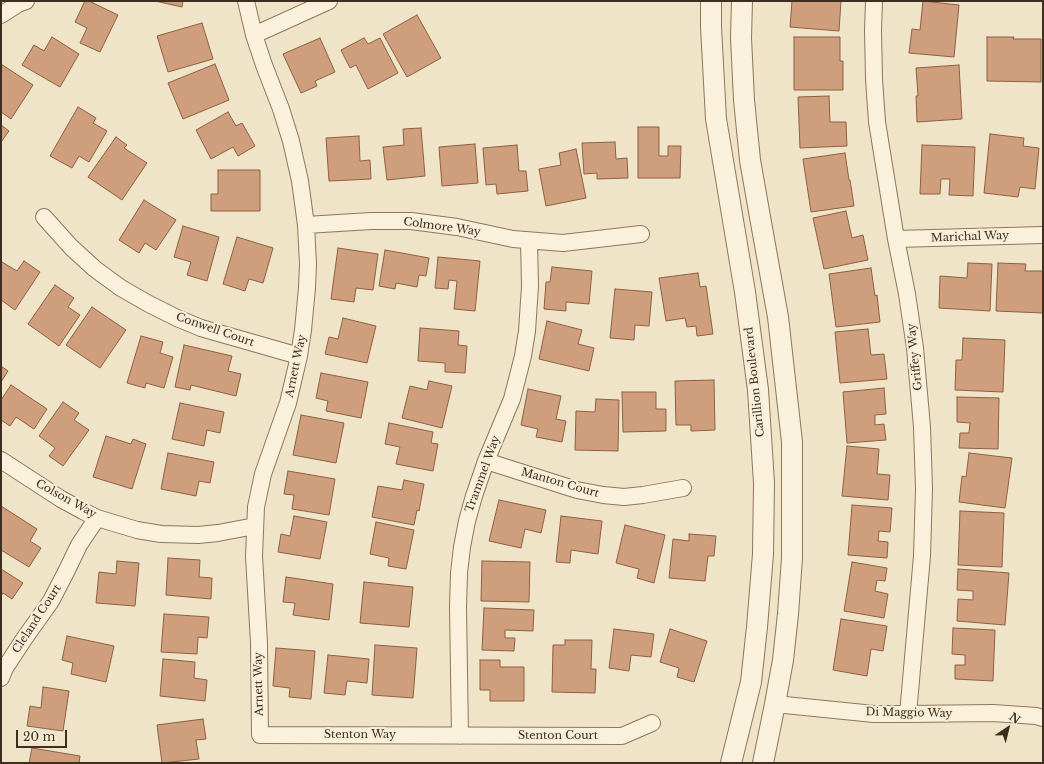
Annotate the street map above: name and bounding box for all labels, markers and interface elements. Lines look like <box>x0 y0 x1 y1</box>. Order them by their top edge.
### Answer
street label: Colmore Way <box>402 215 482 239</box>
street label: Marichal Way <box>931 229 1009 245</box>
street label: Conwell Court <box>174 310 256 350</box>
street label: Griffey Way <box>905 323 925 391</box>
street label: Carillion Boulevard <box>743 326 767 438</box>
street label: Arnett Way <box>283 333 309 399</box>
street label: Trammel Way <box>463 434 503 514</box>
street label: Manton Court <box>519 466 601 500</box>
street label: Colson Way <box>33 477 99 521</box>
street label: Cleland Court <box>10 582 64 656</box>
street label: Arnett Way <box>252 652 266 716</box>
street label: Di Maggio Way <box>865 706 953 720</box>
north arrow <box>988 708 1028 748</box>
text: N <box>1007 709 1023 727</box>
scale bar <box>18 722 69 748</box>
street label: Stenton Way <box>324 728 396 742</box>
text: 20 m <box>23 729 55 744</box>
street label: Stenton Court <box>518 729 598 743</box>

